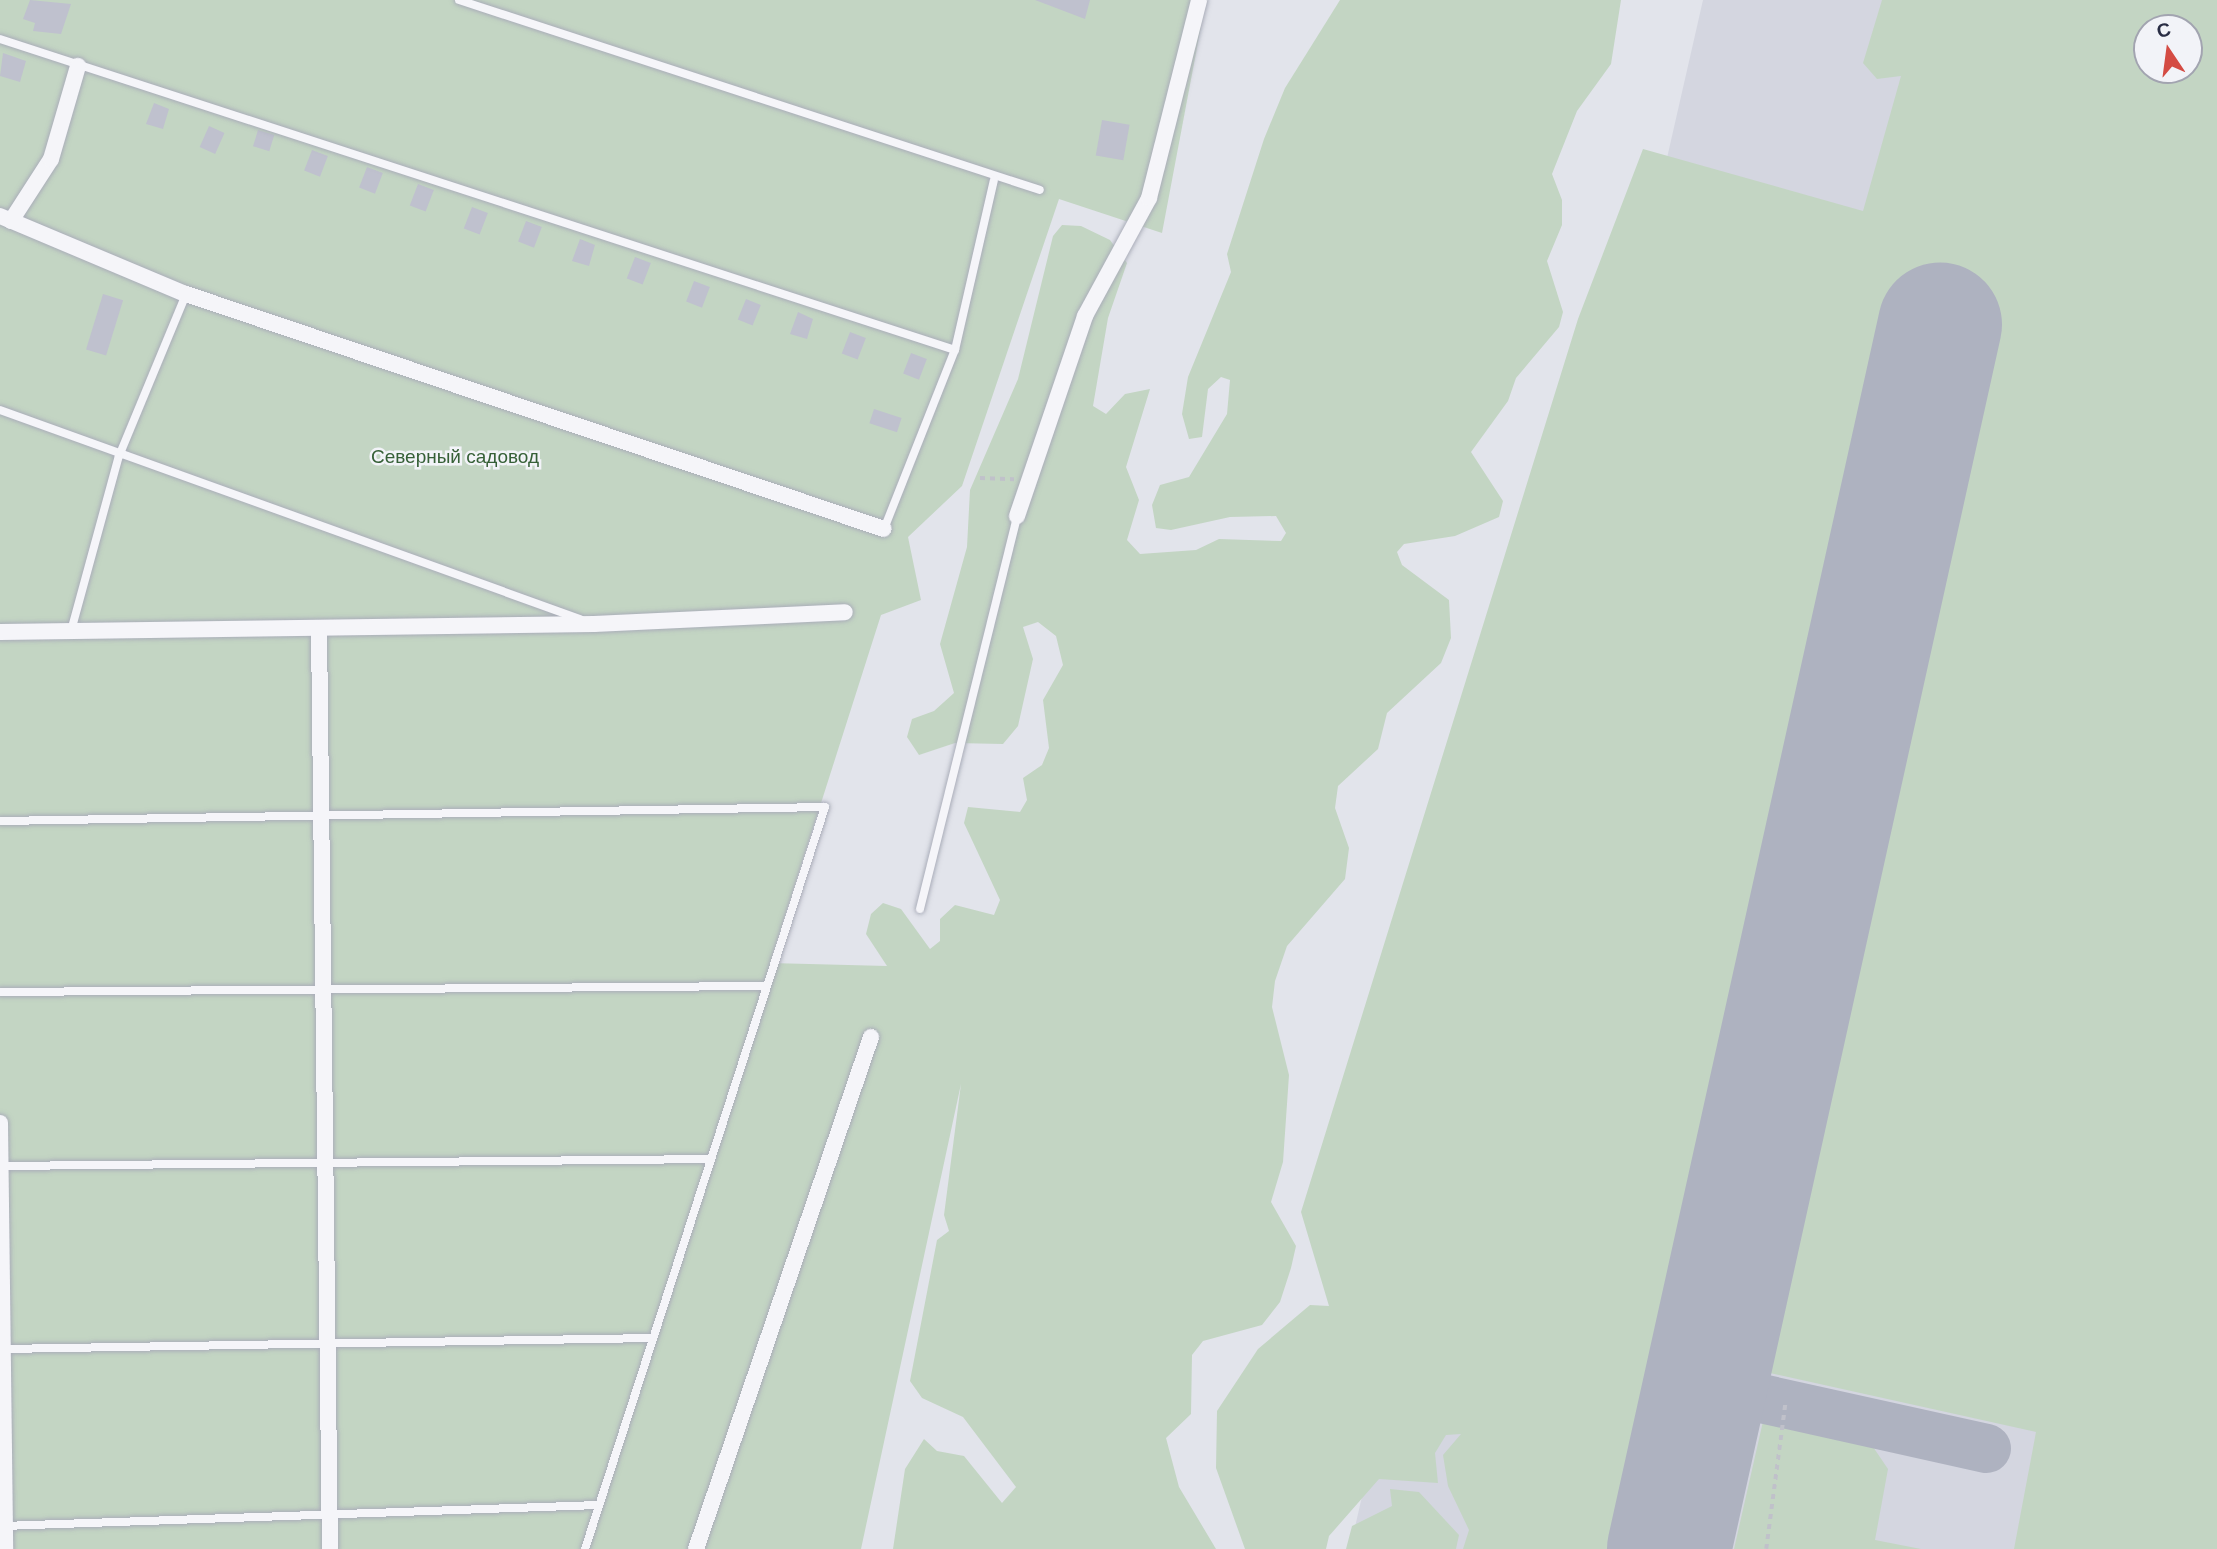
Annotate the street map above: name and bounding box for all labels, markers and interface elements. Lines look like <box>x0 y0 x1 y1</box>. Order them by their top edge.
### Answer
north arrow <box>2133 14 2203 84</box>
text: С <box>2155 18 2173 42</box>
park label: Северный садовод <box>371 446 539 468</box>

